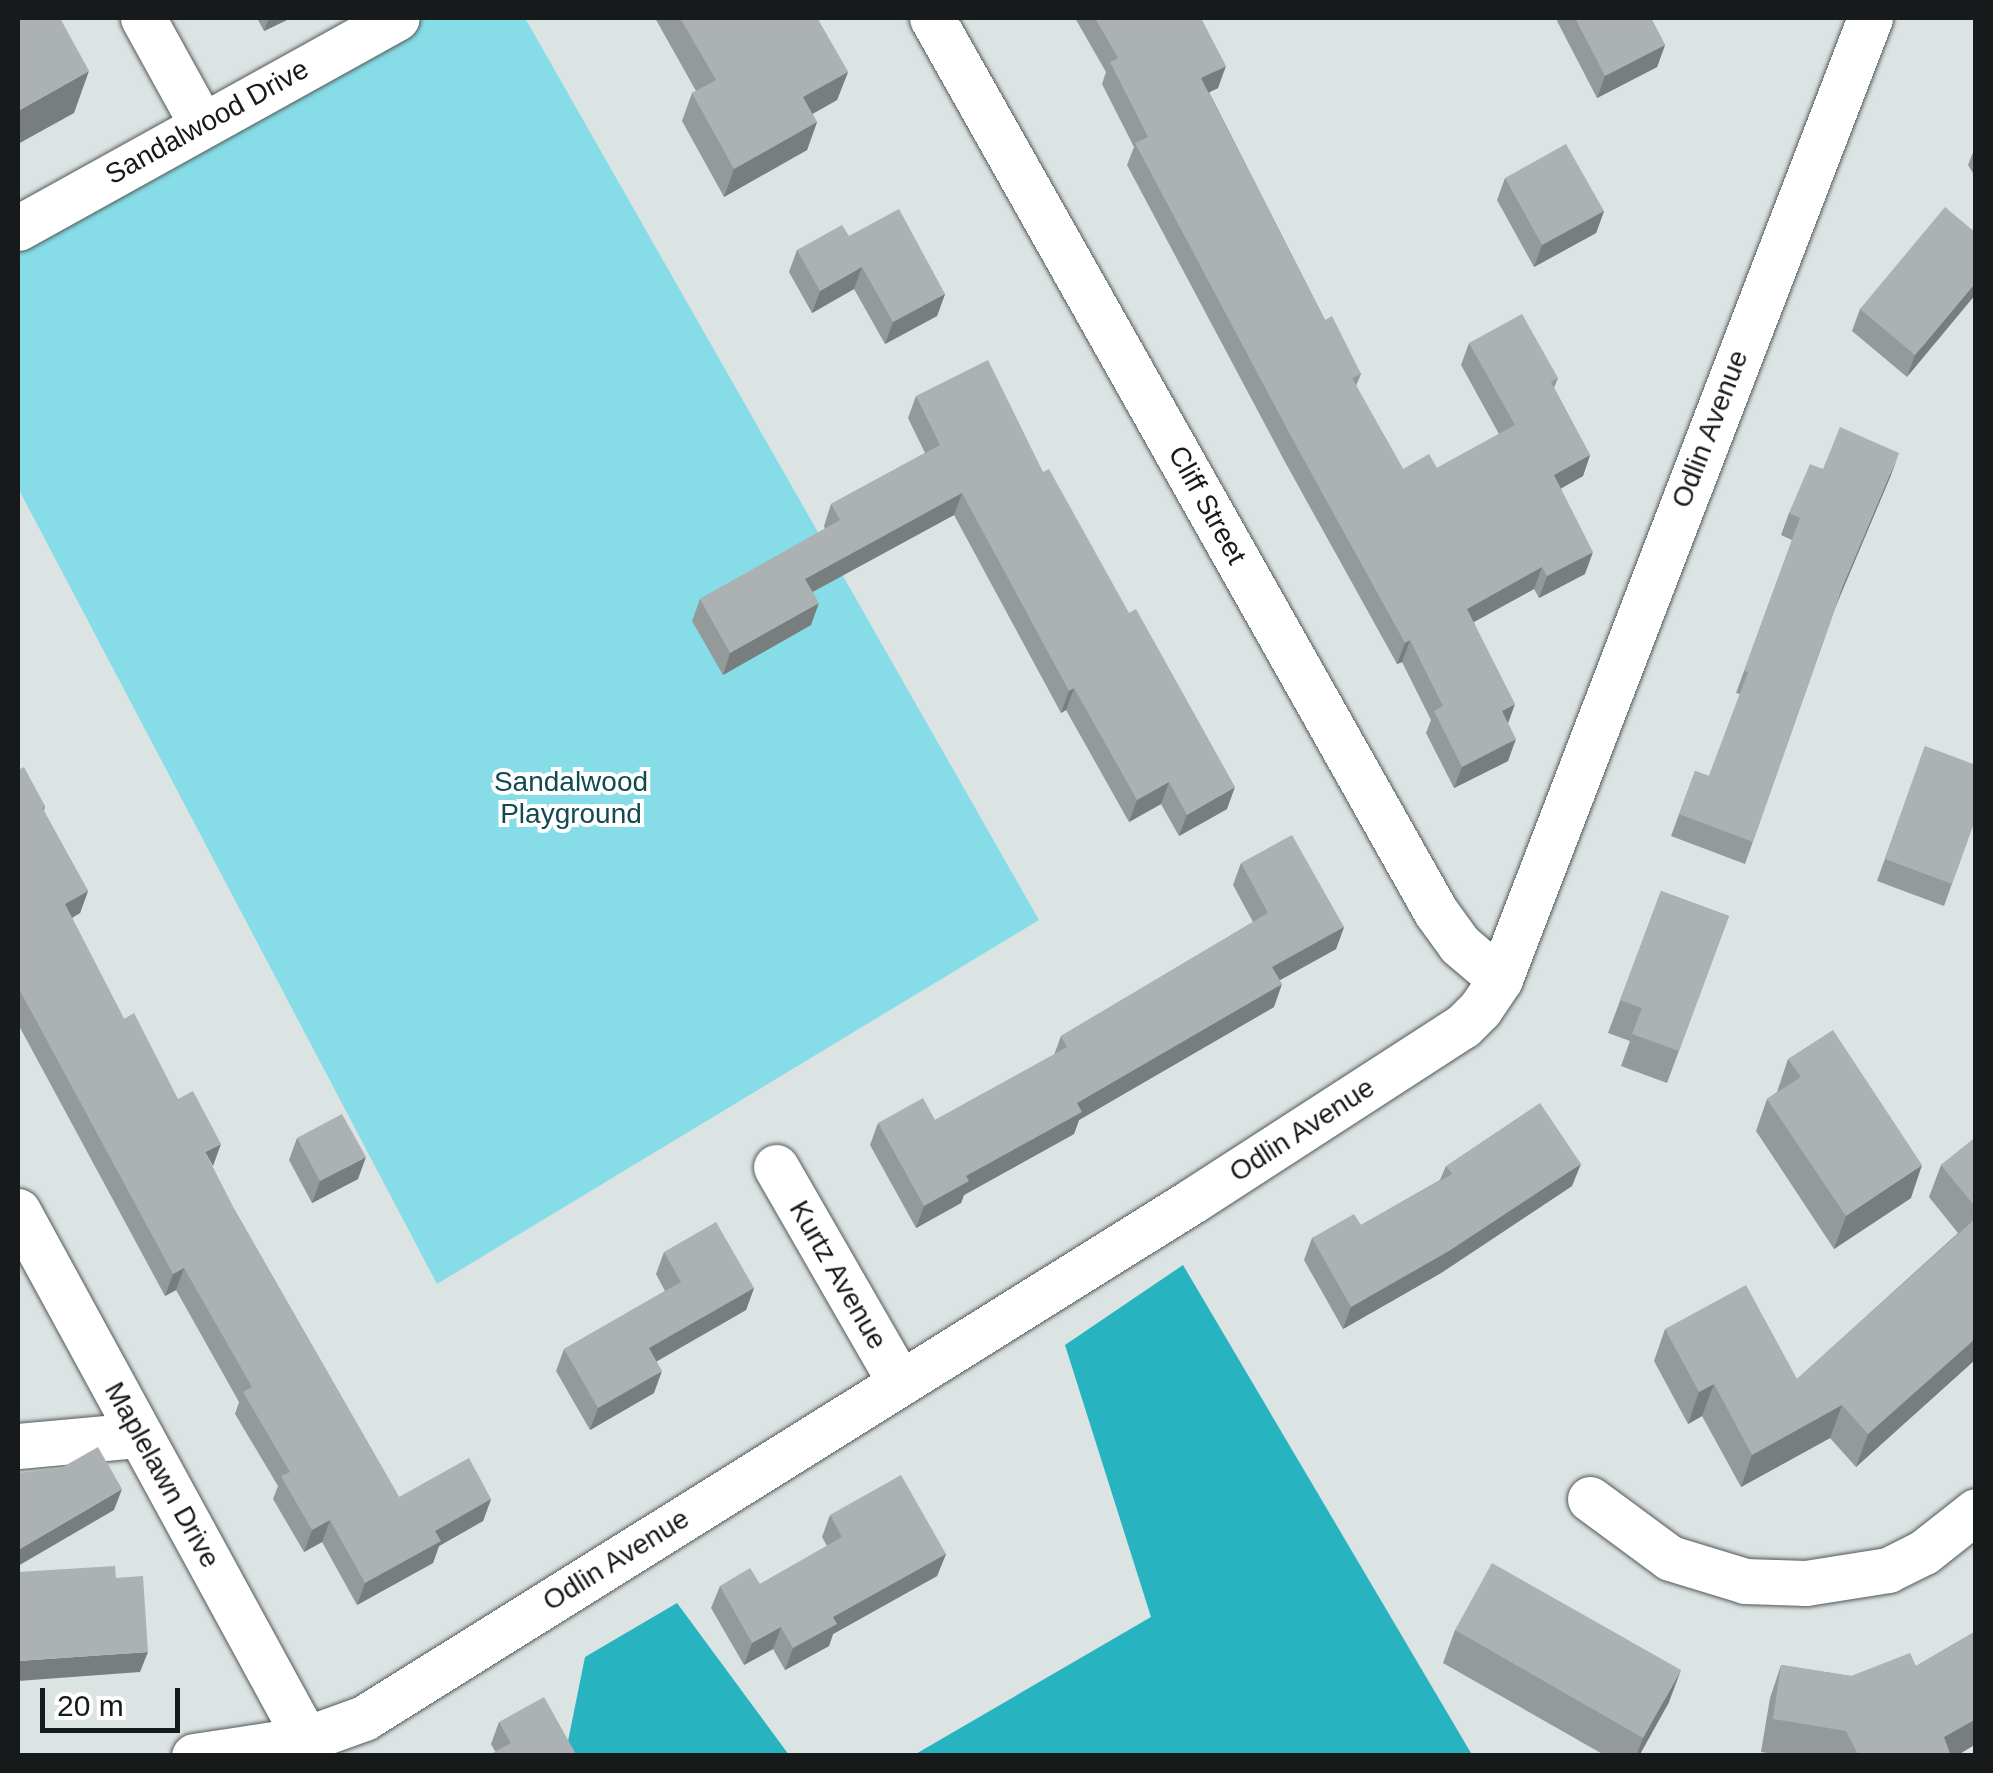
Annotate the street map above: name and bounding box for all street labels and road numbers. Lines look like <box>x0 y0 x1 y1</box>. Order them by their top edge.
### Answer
street label: Sandalwood Drive <box>99 52 315 192</box>
street label: Odlin Avenue <box>1664 345 1756 513</box>
street label: Cliff Street <box>1161 440 1253 570</box>
street label: Odlin Avenue <box>1223 1070 1381 1190</box>
street label: Kurtz Avenue <box>782 1194 894 1356</box>
street label: Maplelawn Drive <box>97 1376 227 1574</box>
street label: Odlin Avenue <box>536 1501 696 1619</box>

